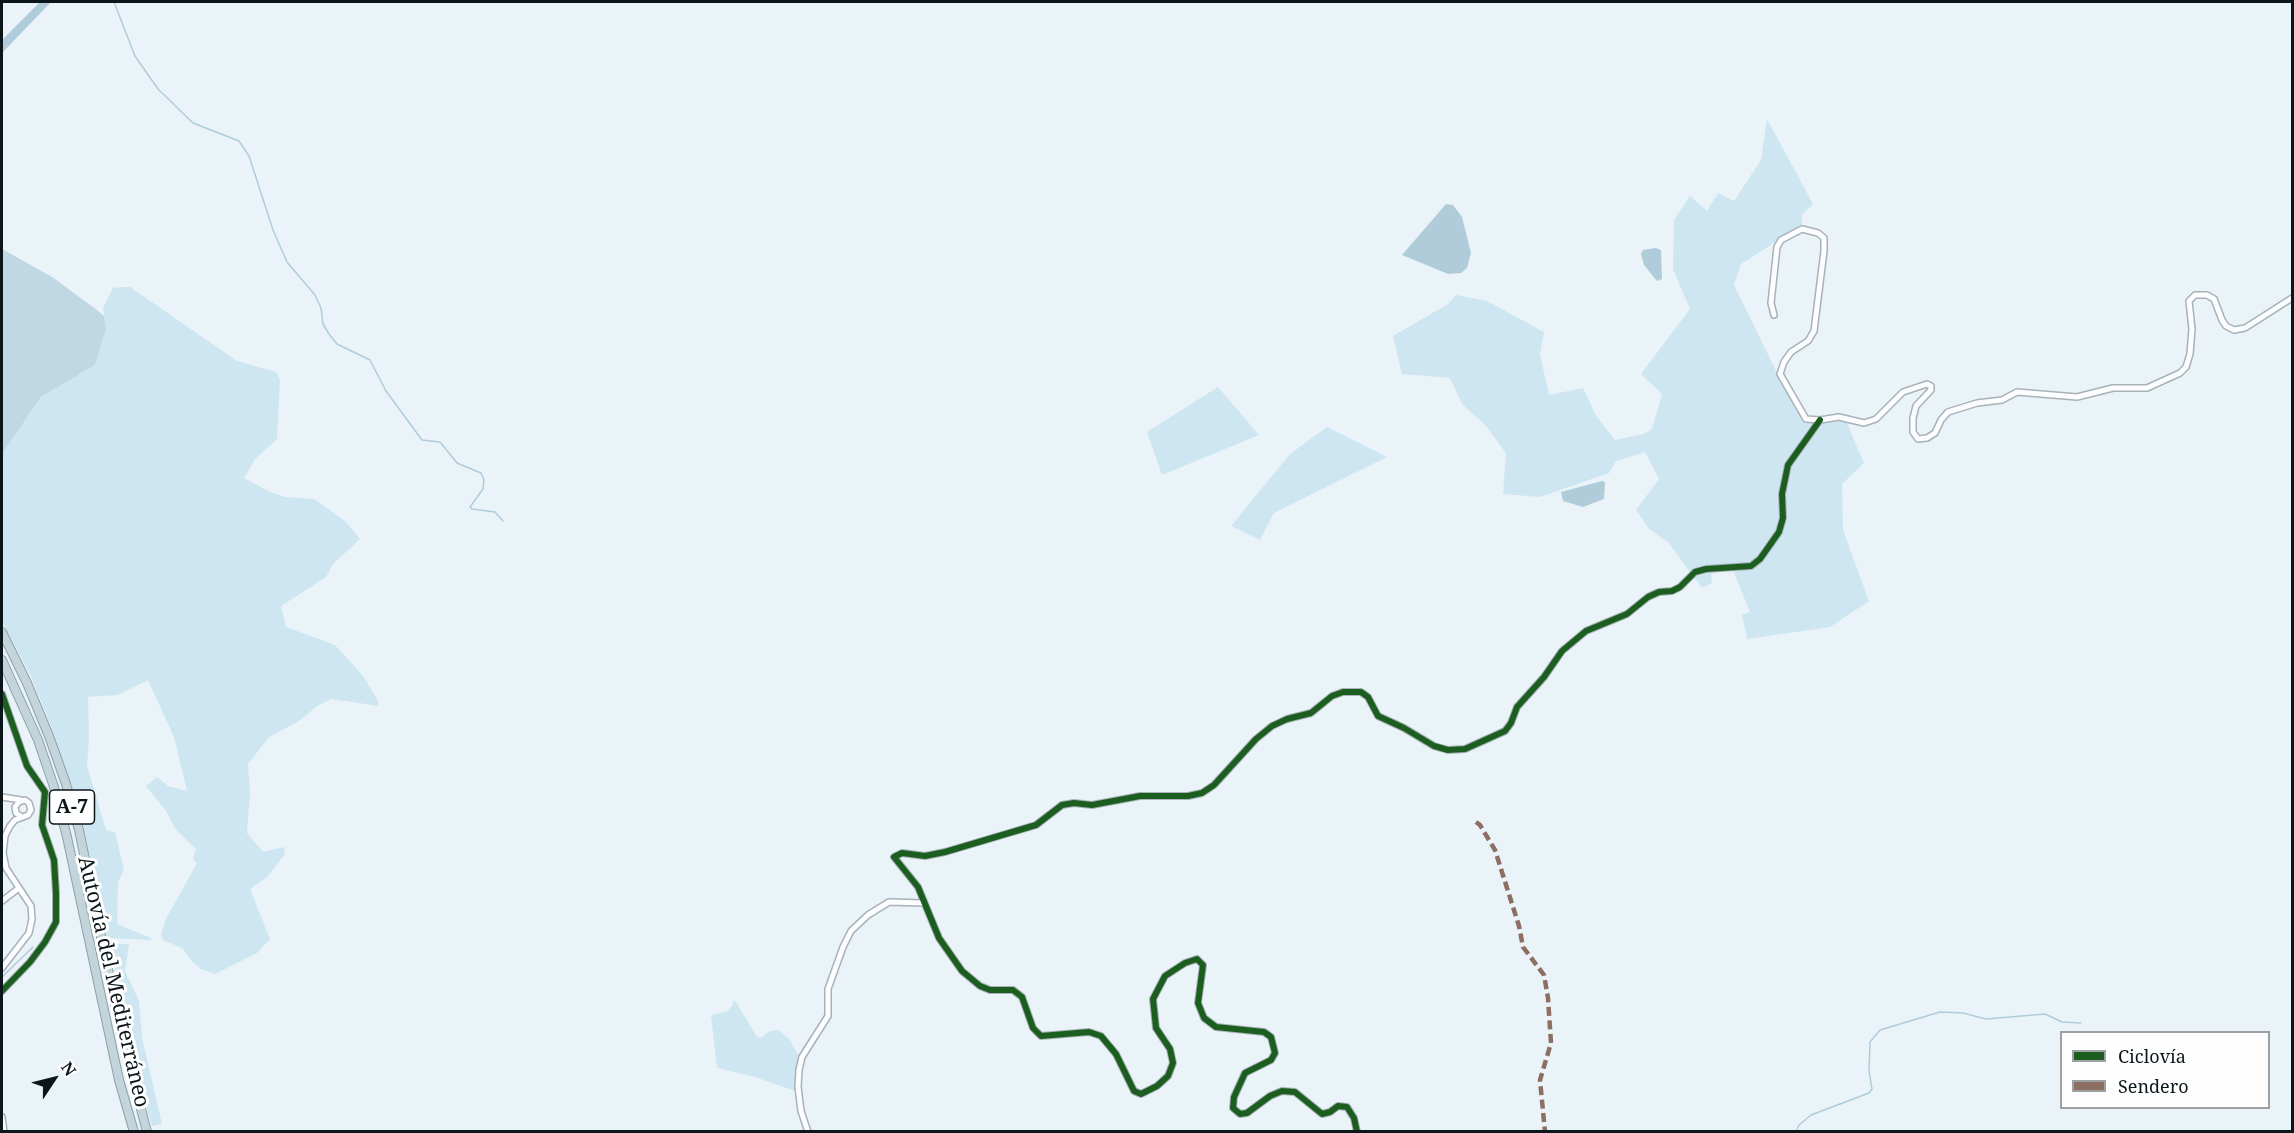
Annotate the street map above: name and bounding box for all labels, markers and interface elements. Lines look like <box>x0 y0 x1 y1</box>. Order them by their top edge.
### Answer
road number: A-7 <box>50 790 94 824</box>
street label: Autovía del Mediterráneo <box>72 854 154 1110</box>
legend <box>2060 1031 2270 1109</box>
text: Ciclovía <box>2118 1044 2186 1068</box>
north arrow <box>24 1049 84 1109</box>
text: N <box>56 1057 81 1080</box>
text: Sendero <box>2118 1074 2189 1098</box>

